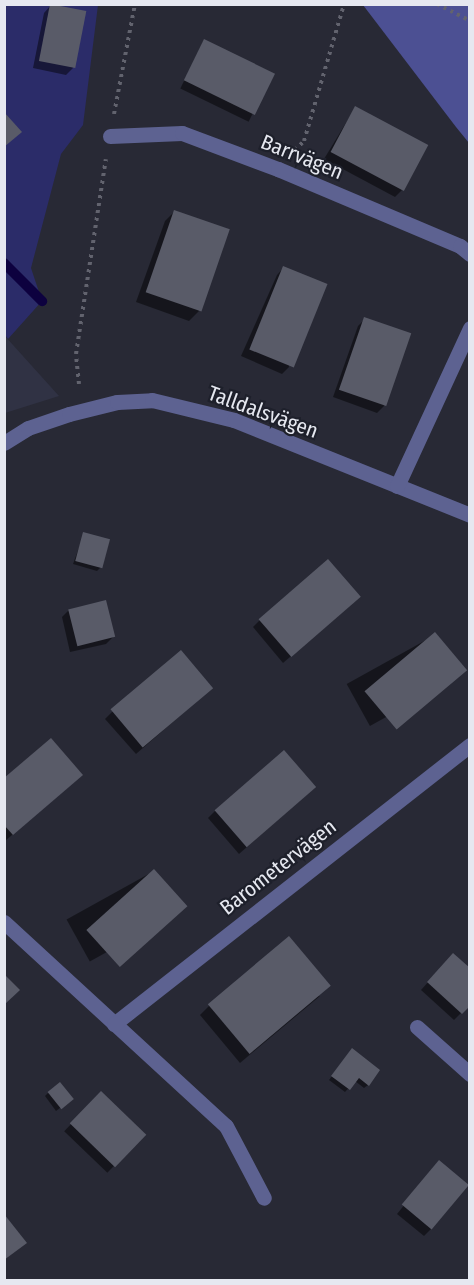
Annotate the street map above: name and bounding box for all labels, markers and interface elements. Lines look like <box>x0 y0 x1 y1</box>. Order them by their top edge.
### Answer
street label: Barrvägen <box>257 129 347 185</box>
street label: Talldalsvägen <box>204 380 322 444</box>
street label: Barometervägen <box>215 814 341 920</box>

